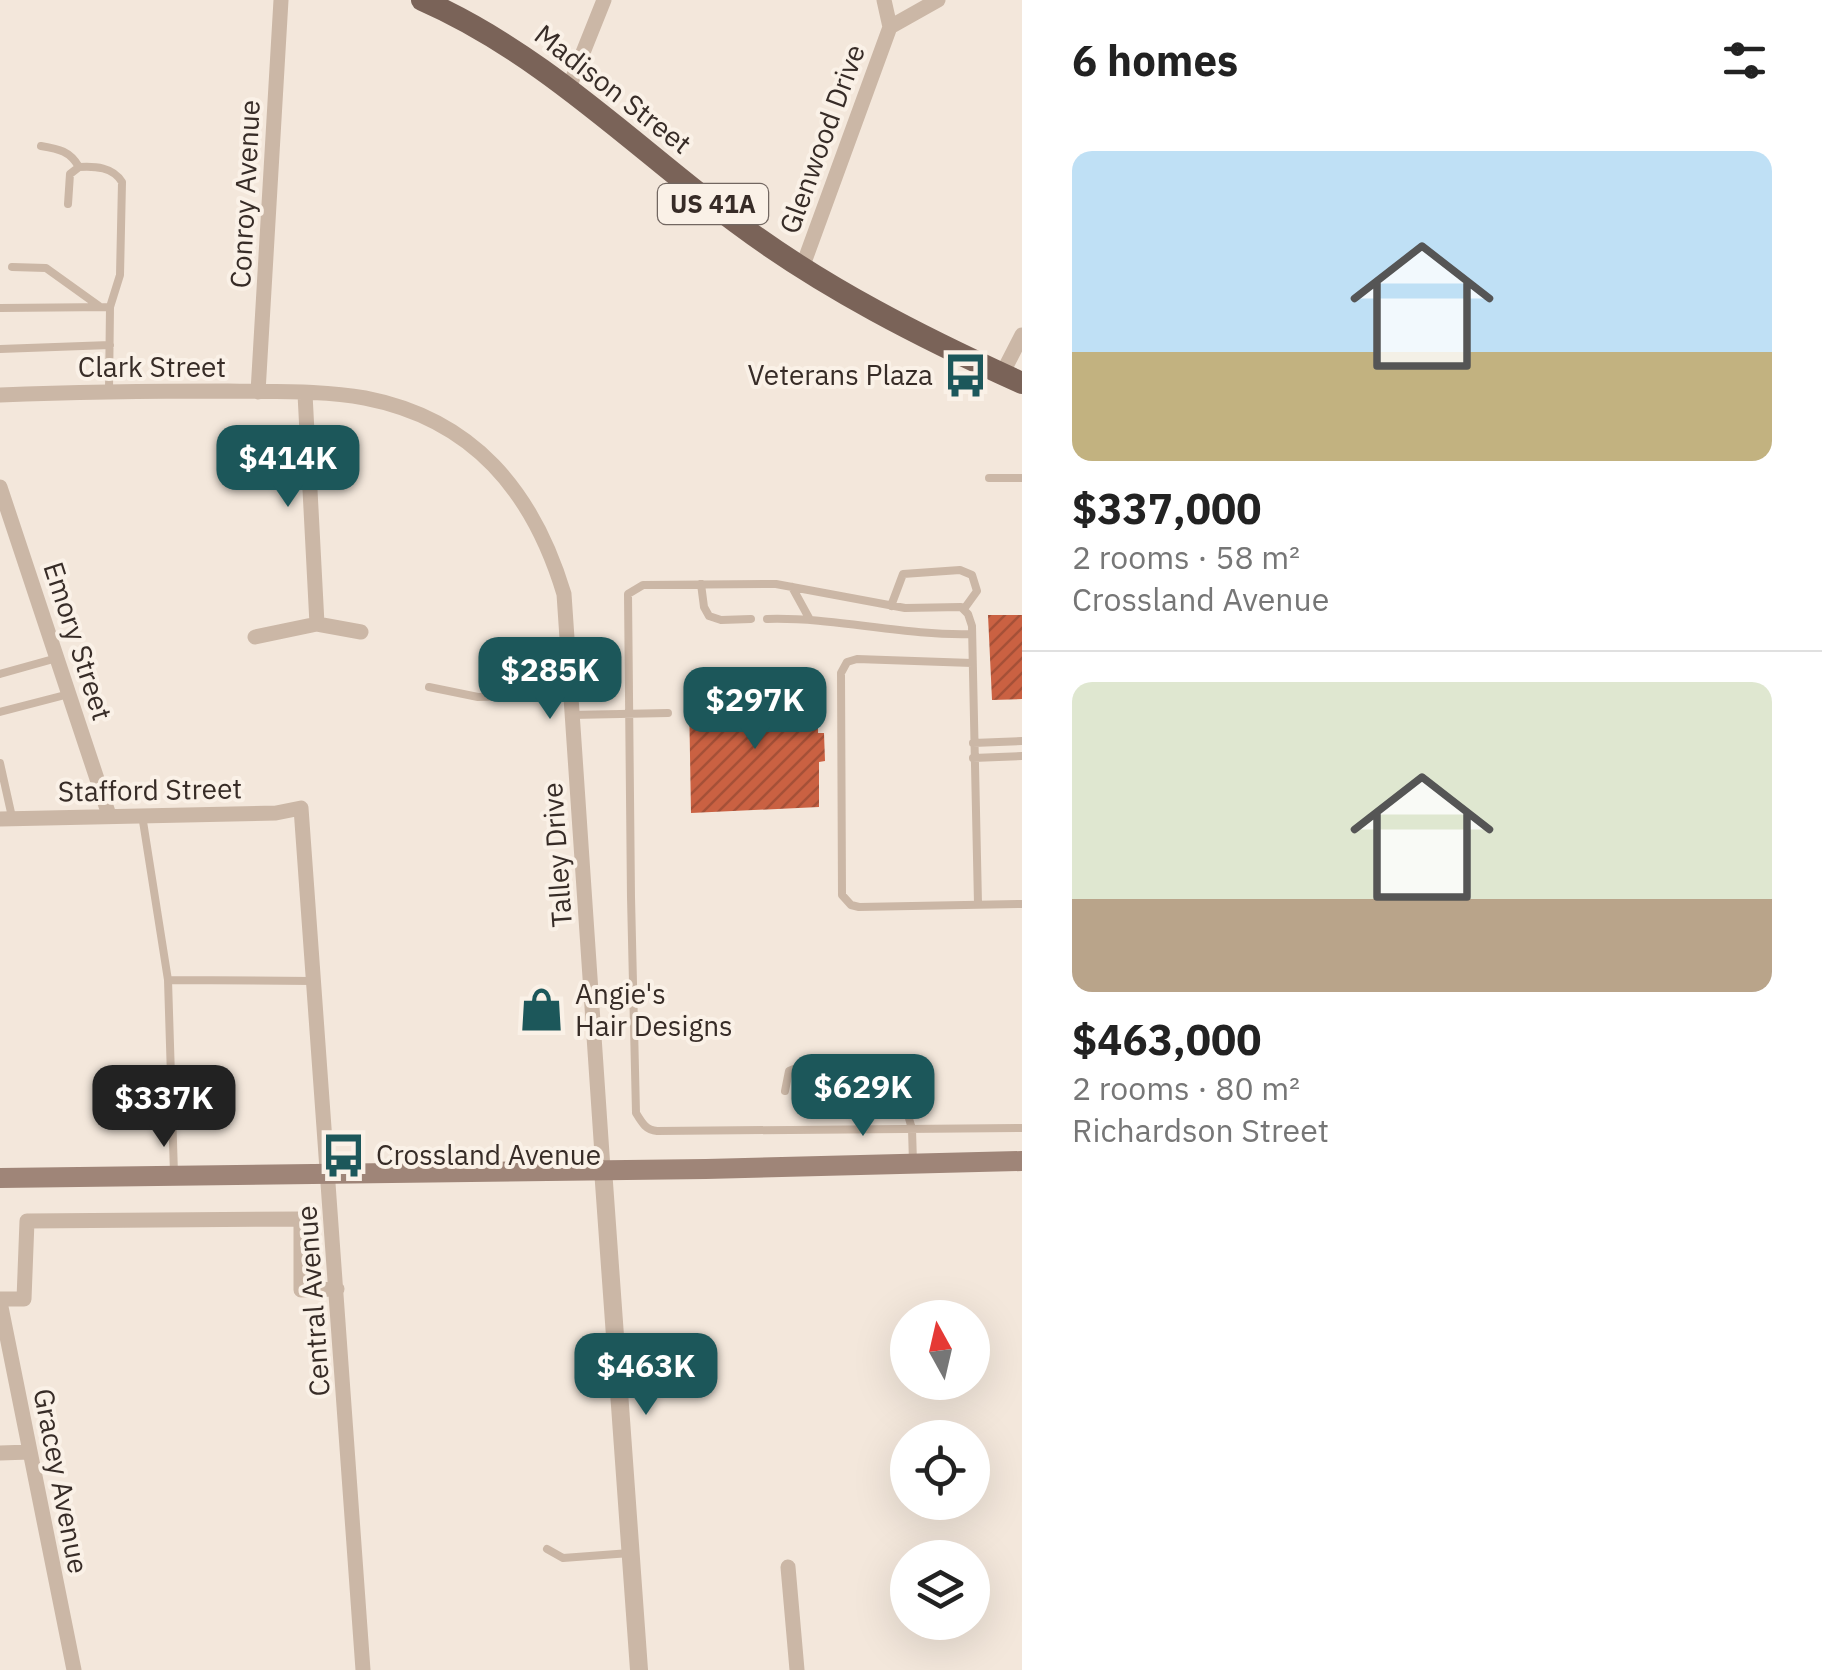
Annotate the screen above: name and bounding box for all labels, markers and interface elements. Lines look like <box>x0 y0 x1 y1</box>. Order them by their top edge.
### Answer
street label: Madison Street <box>527 16 699 162</box>
text: 6 homes <box>1072 33 1238 88</box>
icon: filters <box>1717 33 1772 88</box>
street label: Glenwood Drive <box>770 39 873 239</box>
street label: Conroy Avenue <box>221 99 268 289</box>
road number: US 41A <box>658 184 768 224</box>
icon: home <box>1332 216 1512 396</box>
street label: Clark Street <box>78 348 226 385</box>
bus stop icon: Veterans Plaza <box>942 351 990 399</box>
place label: Veterans Plaza <box>748 356 933 393</box>
pin: $414K <box>218 425 358 510</box>
text: $414K <box>238 436 338 478</box>
text: $337,000 <box>1072 481 1261 536</box>
text: 2 rooms · 58 m² <box>1072 536 1300 578</box>
street label: Emory Street <box>35 557 121 725</box>
text: Crossland Avenue <box>1072 578 1329 620</box>
pin: $285K <box>480 637 620 722</box>
text: $285K <box>500 648 600 690</box>
pin: $297K <box>685 667 825 752</box>
text: $297K <box>705 678 805 720</box>
icon: home <box>1332 747 1512 927</box>
street label: Stafford Street <box>57 769 243 810</box>
street label: Talley Drive <box>533 781 580 929</box>
place label: Angie's Hair Designs <box>575 975 733 1044</box>
shop icon: Angie's Hair Designs <box>518 986 566 1034</box>
text: $463,000 <box>1072 1012 1261 1067</box>
pin: $629K <box>793 1054 933 1139</box>
pin: $337K <box>94 1065 234 1150</box>
text: $629K <box>813 1065 913 1107</box>
text: 2 rooms · 80 m² <box>1072 1067 1300 1109</box>
text: $337K <box>114 1076 214 1118</box>
text: Richardson Street <box>1072 1109 1329 1151</box>
bus stop icon: Crossland Avenue <box>319 1131 367 1179</box>
place label: Crossland Avenue <box>376 1136 601 1173</box>
street label: Central Avenue <box>287 1204 338 1398</box>
north arrow <box>890 1300 990 1400</box>
map controls <box>890 1300 990 1640</box>
pin: $463K <box>576 1333 716 1418</box>
text: $463K <box>596 1344 696 1386</box>
street label: Gracey Avenue <box>25 1385 98 1577</box>
button: locate <box>890 1420 990 1520</box>
button: layers <box>890 1540 990 1640</box>

